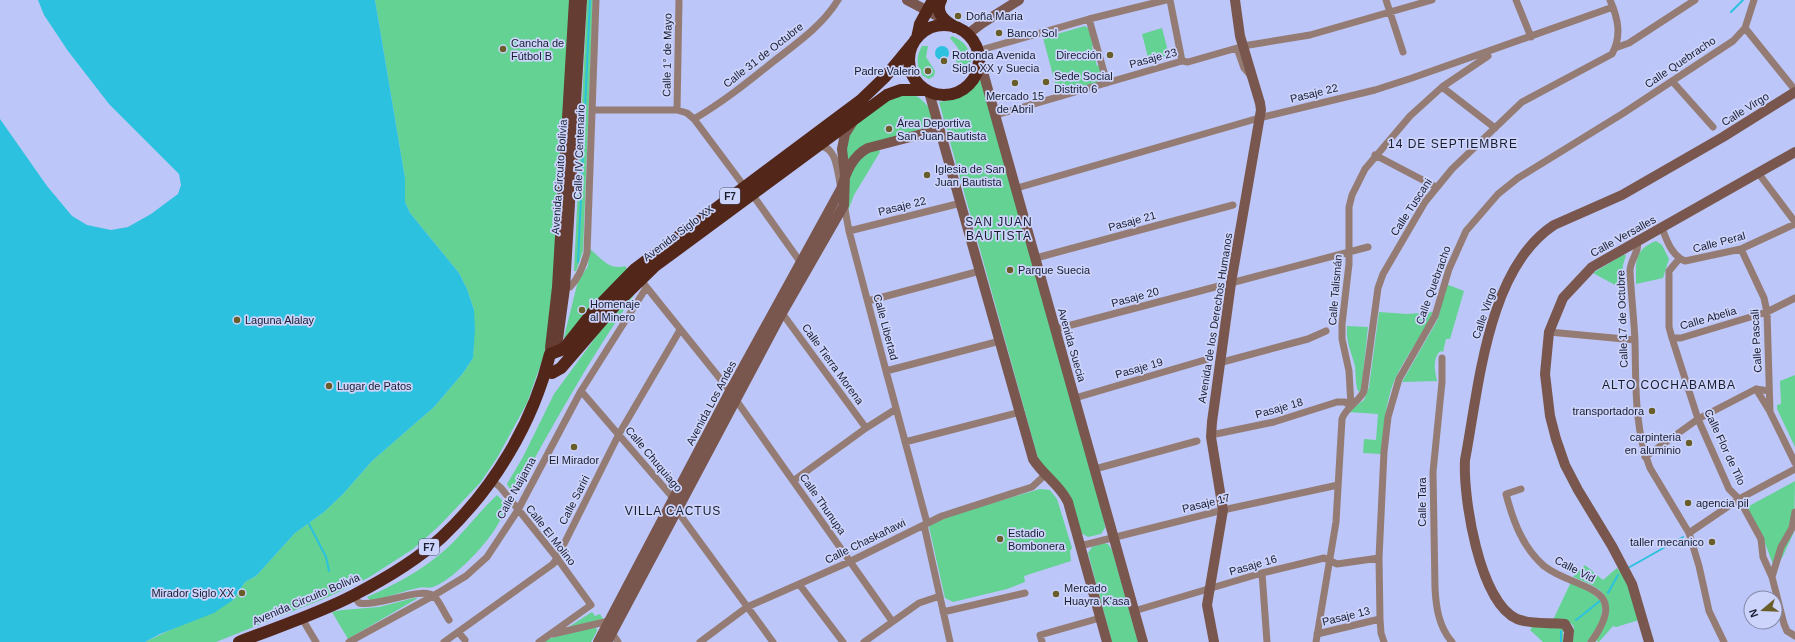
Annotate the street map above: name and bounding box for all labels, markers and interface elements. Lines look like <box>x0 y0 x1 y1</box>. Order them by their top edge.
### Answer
place label: Doña Maria <box>966 10 1024 22</box>
marker: Doña Maria <box>953 11 963 21</box>
street label: Calle 1° de Mayo <box>660 13 674 97</box>
street label: Calle 31 de Octubre <box>721 20 805 90</box>
place label: Banco Sol <box>1007 27 1057 39</box>
marker: Banco Sol <box>994 28 1004 38</box>
street label: Calle Quebracho <box>1642 34 1718 90</box>
place label: Cancha de Fútbol B <box>511 37 564 62</box>
marker: Cancha de Fútbol B <box>498 44 508 54</box>
street label: Pasaje 23 <box>1128 46 1178 70</box>
place label: Rotonda Avenida Siglo XX y Suecia <box>952 49 1040 74</box>
place label: Dirección <box>1056 49 1102 61</box>
marker: Dirección <box>1105 50 1115 60</box>
marker: Rotonda Avenida Siglo XX y Suecia <box>939 56 949 66</box>
place label: Padre Valerio <box>854 65 920 77</box>
marker: Padre Valerio <box>923 66 933 76</box>
place label: Sede Social Distrito 6 <box>1054 70 1113 95</box>
marker: Sede Social Distrito 6 <box>1041 77 1051 87</box>
marker: Mercado 15 de Abril <box>1010 78 1020 88</box>
street label: Pasaje 22 <box>1289 81 1339 105</box>
place label: Mercado 15 de Abril <box>986 90 1044 115</box>
street label: Calle Virgo <box>1719 90 1771 128</box>
street label: Calle IV Centenario <box>571 104 587 200</box>
place label: Área Deportiva San Juan Bautista <box>897 117 987 142</box>
street label: Avenida Circuito Bolivia <box>549 118 569 235</box>
marker: Área Deportiva San Juan Bautista <box>884 124 894 134</box>
district label: 14 DE SEPTIEMBRE <box>1388 137 1518 151</box>
place label: Iglesia de San Juan Bautista <box>935 163 1005 188</box>
marker: Iglesia de San Juan Bautista <box>922 170 932 180</box>
street label: Calle Tuscani <box>1388 176 1434 238</box>
road number: F7 <box>720 188 740 204</box>
street label: Pasaje 22 <box>877 194 927 218</box>
street label: Avenida Siglo XX <box>641 202 716 263</box>
street label: Pasaje 21 <box>1107 209 1157 233</box>
street label: Calle Versalles <box>1588 213 1658 259</box>
district label: SAN JUAN BAUTISTA <box>965 215 1033 243</box>
street label: Calle Peral <box>1691 229 1747 255</box>
street label: Avenida de los Derechos Humanos <box>1196 232 1234 404</box>
street label: Calle Quebracho <box>1413 244 1453 326</box>
street label: Calle Talismán <box>1326 254 1344 326</box>
place label: Parque Suecia <box>1018 264 1091 276</box>
marker: Parque Suecia <box>1005 265 1015 275</box>
street label: Calle 17 de Octubre <box>1614 270 1630 368</box>
street label: Pasaje 20 <box>1110 285 1160 309</box>
street label: Calle Virgo <box>1470 286 1498 340</box>
street label: Calle Libertad <box>871 293 901 361</box>
place label: Homenaje al Minero <box>590 298 640 323</box>
street label: Calle Abelia <box>1678 304 1738 332</box>
marker: Homenaje al Minero <box>577 305 587 315</box>
street label: Avenida Suecia <box>1056 307 1089 384</box>
street label: Calle Pascali <box>1748 309 1764 373</box>
place label: Laguna Alalay <box>245 314 315 326</box>
marker: Laguna Alalay <box>232 315 242 325</box>
street label: Calle Tierra Morena <box>800 321 867 407</box>
street label: Pasaje 19 <box>1114 355 1164 381</box>
street label: Avenida Los Andes <box>684 358 739 447</box>
district label: ALTO COCHABAMBA <box>1602 378 1736 392</box>
place label: Lugar de Patos <box>337 380 412 392</box>
marker: Lugar de Patos <box>324 381 334 391</box>
street label: Pasaje 18 <box>1254 395 1304 421</box>
place label: transportadora <box>1572 405 1645 417</box>
marker: transportadora <box>1647 406 1657 416</box>
street label: Calle Flor de Tilo <box>1702 407 1748 487</box>
street label: Calle Chuquiago <box>623 424 685 494</box>
place label: carpinteria en aluminio <box>1625 431 1682 456</box>
marker: carpinteria en aluminio <box>1684 438 1694 448</box>
marker: El Mirador <box>569 442 579 452</box>
street label: Calle Naijama <box>494 454 538 521</box>
place label: El Mirador <box>549 454 599 466</box>
street label: Calle Thunupa <box>798 471 849 537</box>
street label: Calle Sariri <box>556 473 592 527</box>
street label: Calle Tara <box>1416 476 1428 527</box>
street label: Pasaje 17 <box>1181 491 1231 515</box>
place label: agencia pil <box>1696 497 1749 509</box>
marker: agencia pil <box>1683 498 1693 508</box>
street label: Calle El Molino <box>524 502 578 568</box>
district label: VILLA CACTUS <box>625 504 721 518</box>
street label: Calle Chaskañawi <box>823 516 907 566</box>
place label: Estadio Bombonera <box>1008 527 1066 552</box>
marker: Estadio Bombonera <box>995 534 1005 544</box>
place label: taller mecanico <box>1630 536 1704 548</box>
marker: taller mecanico <box>1707 537 1717 547</box>
road number: F7 <box>419 539 439 555</box>
street label: Pasaje 16 <box>1228 552 1278 578</box>
street label: Calle Vid <box>1553 554 1597 584</box>
street label: Avenida Circuito Bolivia <box>251 571 362 627</box>
place label: Mercado Huayra K'asa <box>1064 582 1131 607</box>
place label: Mirador Siglo XX <box>151 587 235 599</box>
marker: Mirador Siglo XX <box>237 588 247 598</box>
marker: Mercado Huayra K'asa <box>1051 589 1061 599</box>
north arrow <box>1743 590 1783 630</box>
street label: Pasaje 13 <box>1321 604 1371 628</box>
text: N <box>1747 607 1761 619</box>

